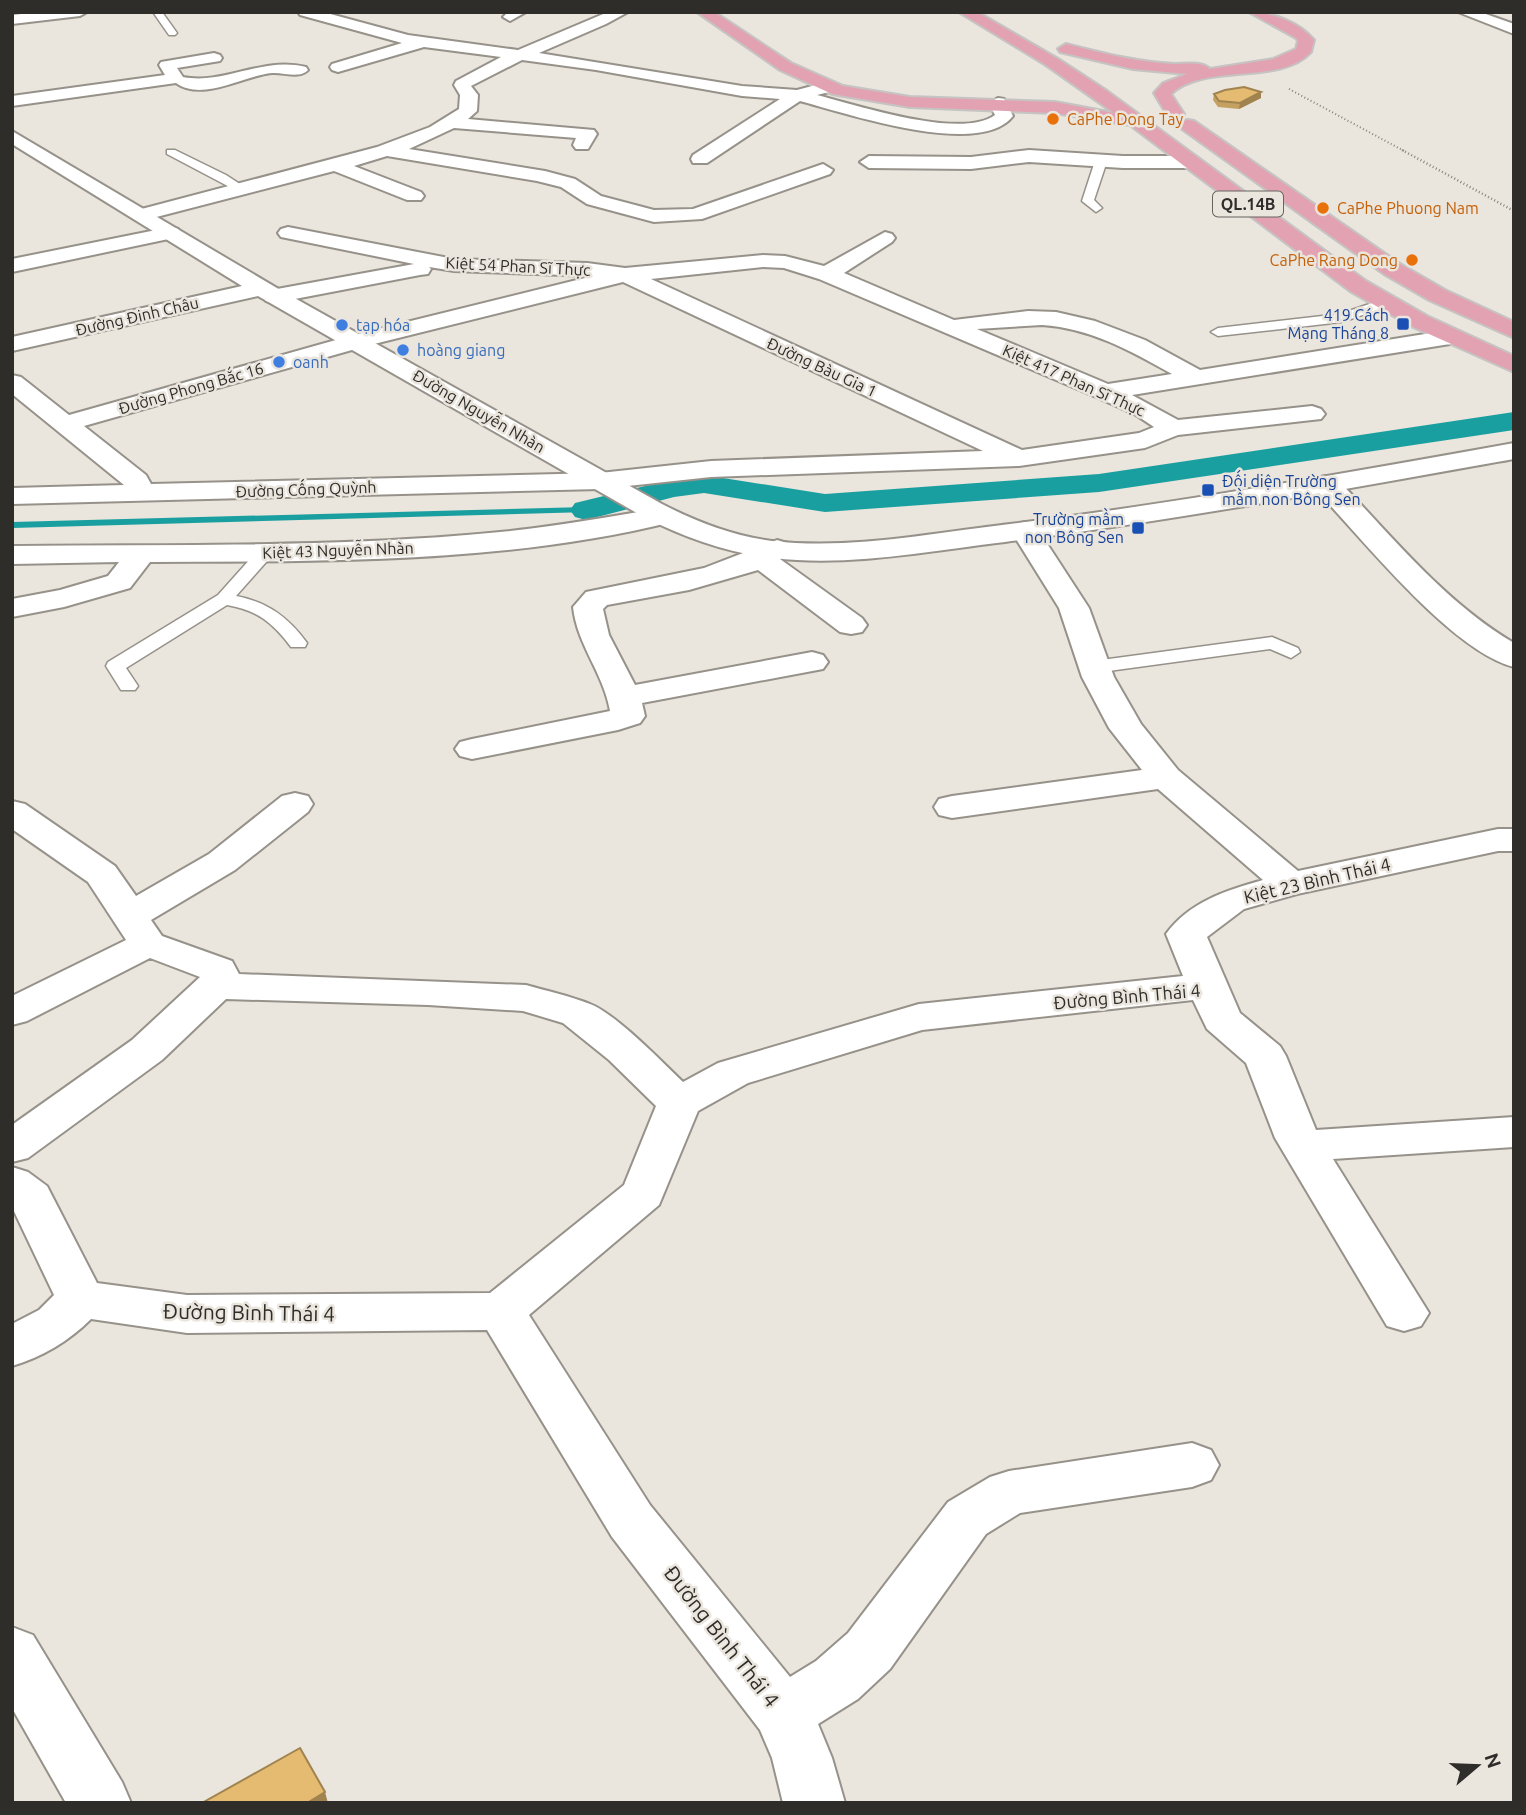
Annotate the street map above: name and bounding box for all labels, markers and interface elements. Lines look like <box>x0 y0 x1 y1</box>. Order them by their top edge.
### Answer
place label: CaPhe Dong Tay <box>1067 110 1183 128</box>
marker: CaPhe Dong Tay <box>1045 111 1061 127</box>
road number: QL.14B <box>1213 192 1283 216</box>
place label: CaPhe Phuong Nam <box>1337 199 1479 217</box>
marker: CaPhe Phuong Nam <box>1315 200 1331 216</box>
place label: CaPhe Rang Dong <box>1270 251 1398 269</box>
marker: CaPhe Rang Dong <box>1404 252 1420 268</box>
street label: Kiệt 54 Phan Sĩ Thực <box>445 253 591 279</box>
street label: Đường Đinh Châu <box>74 293 200 339</box>
place label: 419 Cách Mạng Tháng 8 <box>1288 306 1389 342</box>
place label: tạp hóa <box>356 316 410 334</box>
marker: 419 Cách Mạng Tháng 8 <box>1395 316 1411 332</box>
marker: tạp hóa <box>334 317 350 333</box>
street label: Đường Bàu Gia 1 <box>764 334 880 400</box>
street label: Kiệt 417 Phan Sĩ Thực <box>1000 340 1149 420</box>
place label: hoàng giang <box>417 341 505 359</box>
marker: hoàng giang <box>395 342 411 358</box>
place label: oanh <box>293 353 329 371</box>
marker: oanh <box>271 354 287 370</box>
street label: Đường Phong Bắc 16 <box>116 356 266 417</box>
street label: Đường Nguyễn Nhàn <box>410 363 550 456</box>
place label: Đối diện Trường mầm non Bông Sen <box>1222 469 1361 508</box>
street label: Đường Cống Quỳnh <box>235 475 377 500</box>
marker: Đối diện Trường mầm non Bông Sen <box>1200 482 1216 498</box>
place label: Trường mầm non Bông Sen <box>1025 507 1124 546</box>
marker: Trường mầm non Bông Sen <box>1130 520 1146 536</box>
street label: Kiệt 43 Nguyễn Nhàn <box>262 535 414 562</box>
street label: Kiệt 23 Bình Thái 4 <box>1242 853 1392 907</box>
street label: Đường Bình Thái 4 <box>1053 980 1201 1012</box>
street label: Đường Bình Thái 4 <box>163 1298 335 1326</box>
street label: Đường Bình Thái 4 <box>660 1561 784 1711</box>
north arrow <box>1442 1731 1512 1801</box>
text: N <box>1480 1750 1506 1771</box>

